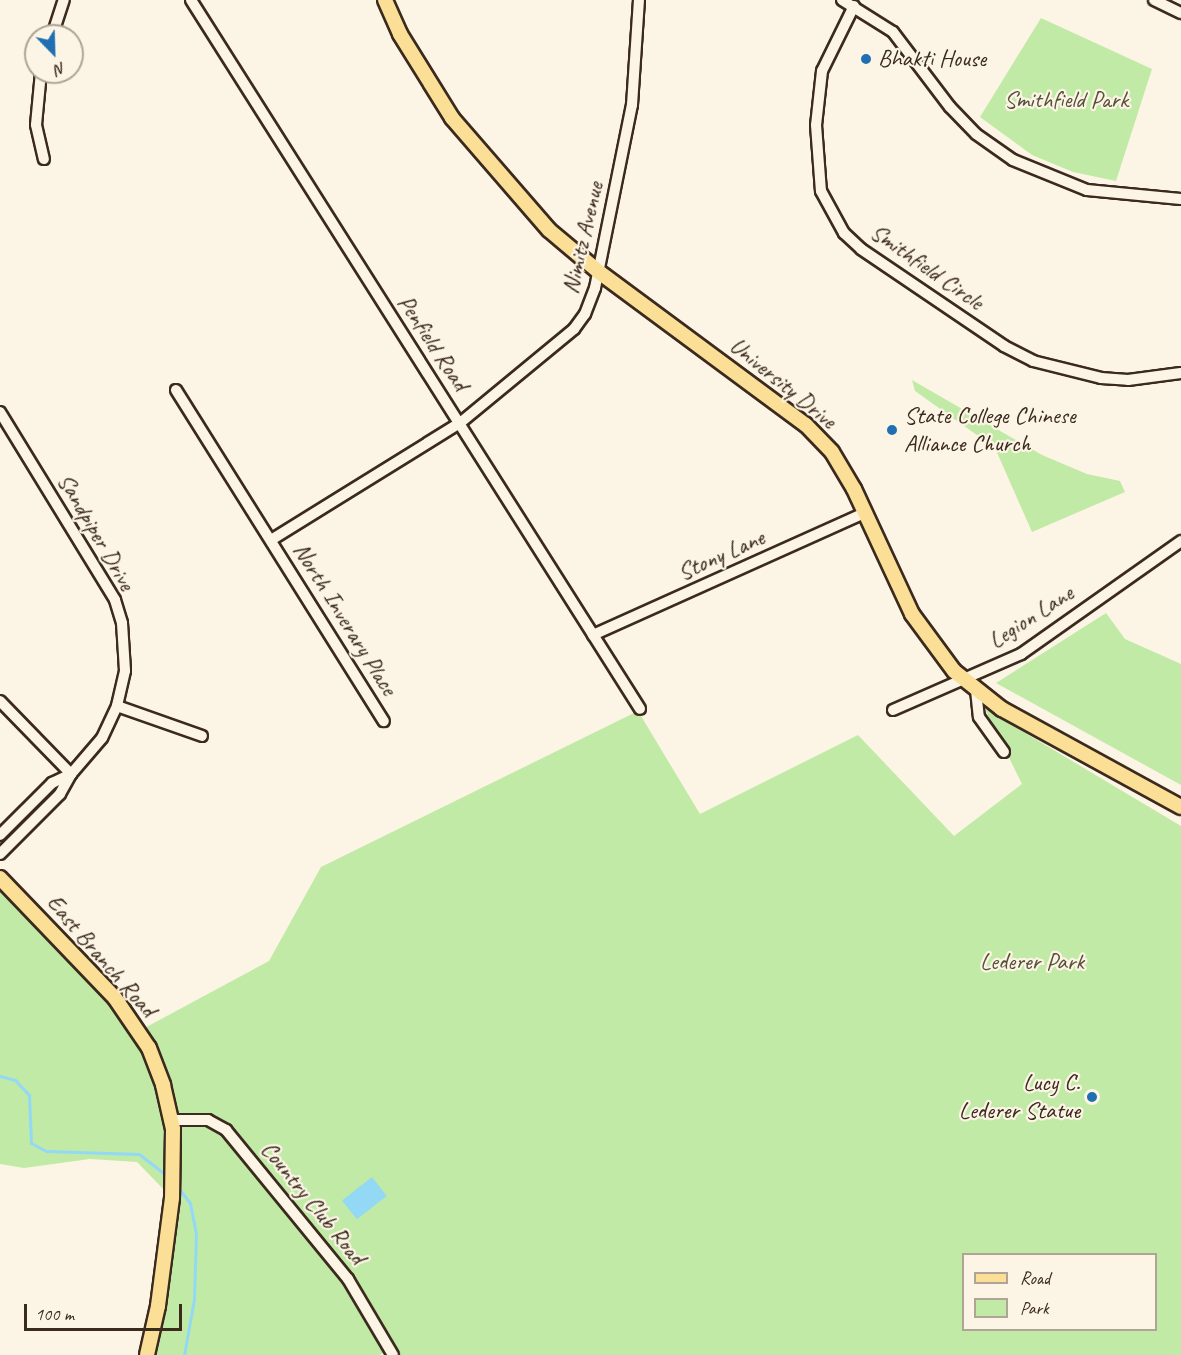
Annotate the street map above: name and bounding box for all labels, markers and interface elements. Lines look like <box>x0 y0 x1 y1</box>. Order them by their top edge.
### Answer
north arrow <box>24 24 84 84</box>
place label: Bhakti House <box>878 45 986 73</box>
marker: Bhakti House <box>859 52 873 66</box>
text: N <box>52 58 69 80</box>
park label: Smithfield Park <box>1004 86 1128 114</box>
street label: Nimitz Avenue <box>556 179 610 297</box>
street label: Smithfield Circle <box>865 218 989 316</box>
street label: Penfield Road <box>392 290 474 396</box>
street label: University Drive <box>724 331 842 435</box>
place label: State College Chinese Alliance Church <box>904 402 1076 458</box>
marker: State College Chinese Alliance Church <box>885 423 899 437</box>
street label: Sandpiper Drive <box>51 468 141 596</box>
street label: Stony Lane <box>673 523 769 587</box>
street label: North Inverary Place <box>286 537 404 701</box>
street label: Legion Lane <box>983 579 1079 655</box>
street label: East Branch Road <box>40 889 162 1023</box>
park label: Lederer Park <box>980 948 1084 976</box>
place label: Lucy C. Lederer Statue <box>959 1069 1080 1125</box>
marker: Lucy C. Lederer Statue <box>1085 1090 1099 1104</box>
street label: Country Club Road <box>254 1135 372 1271</box>
legend <box>962 1253 1157 1331</box>
text: Road <box>1020 1267 1050 1289</box>
scale bar <box>27 1292 184 1330</box>
text: Park <box>1020 1297 1049 1319</box>
text: 100 m <box>35 1303 74 1325</box>

